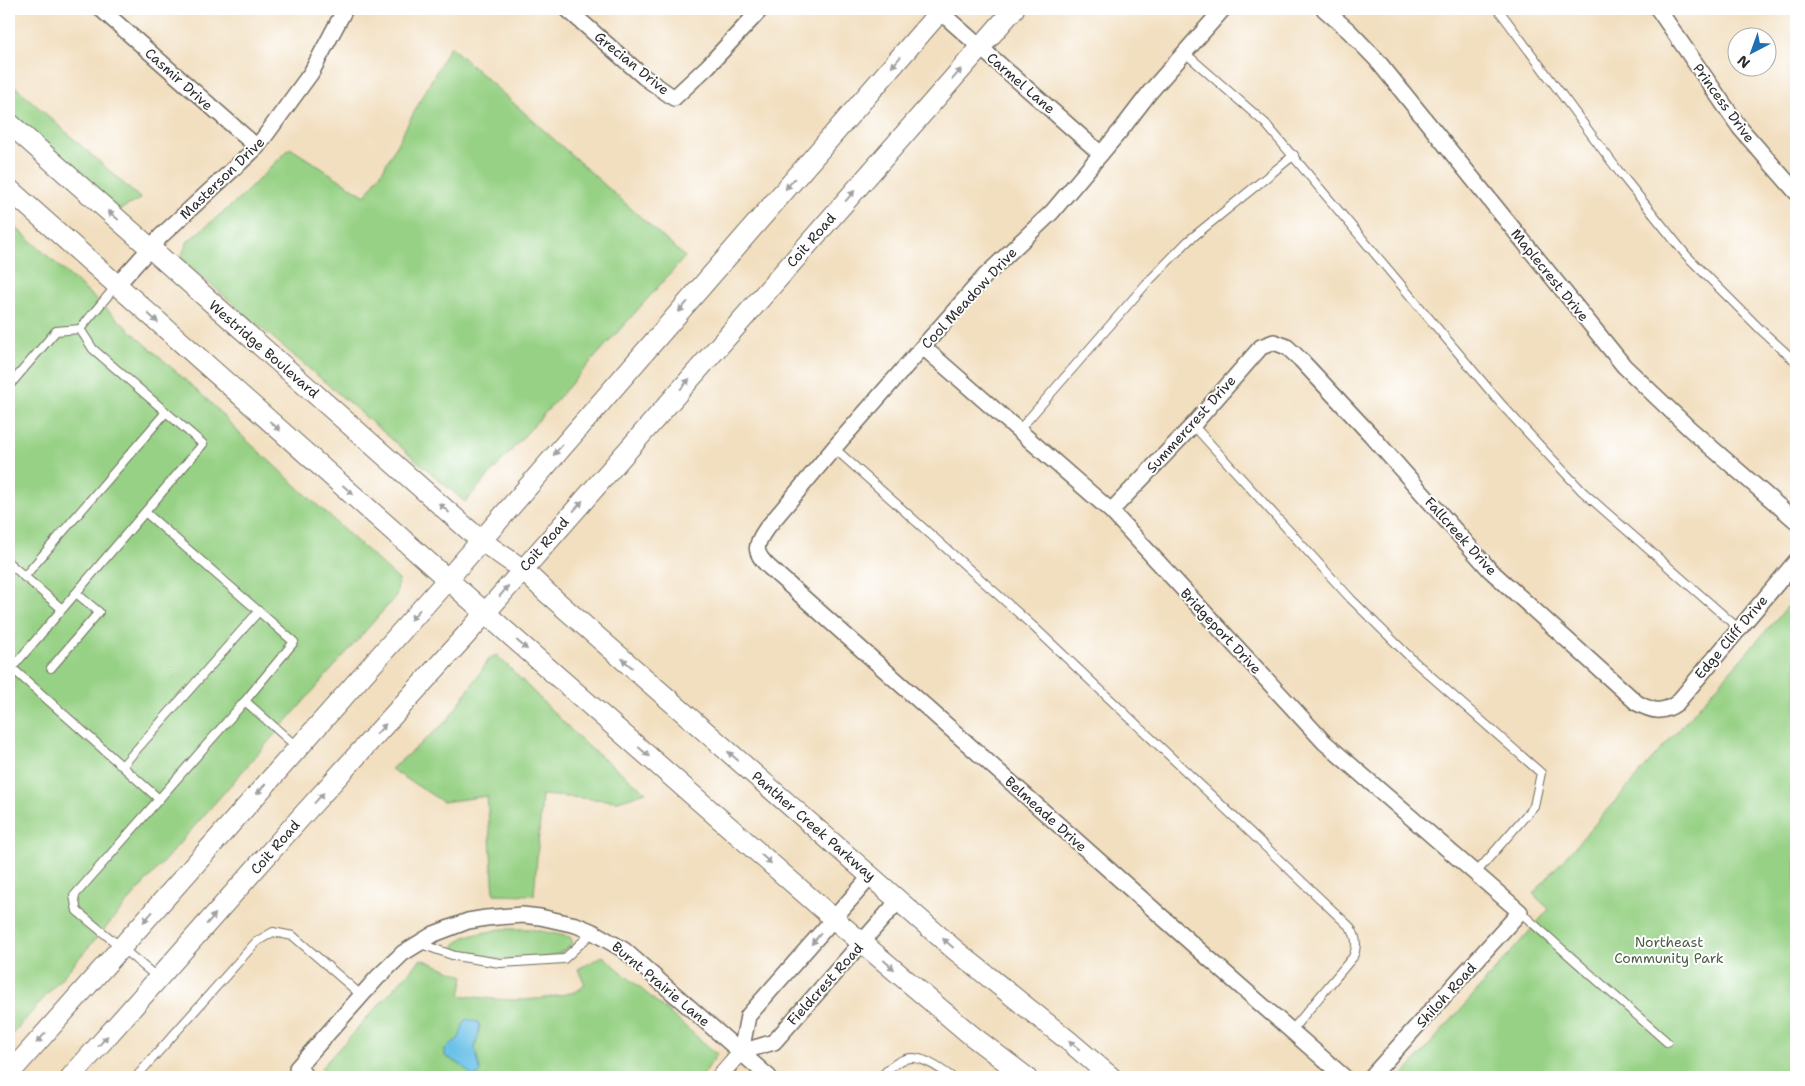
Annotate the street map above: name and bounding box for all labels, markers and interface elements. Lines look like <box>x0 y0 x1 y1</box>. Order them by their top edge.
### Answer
street label: Grecian Drive <box>591 27 673 99</box>
north arrow <box>1728 28 1778 78</box>
street label: Casmir Drive <box>141 44 217 114</box>
street label: Carmel Lane <box>983 48 1059 118</box>
text: N <box>1733 51 1754 72</box>
one-way arrow <box>891 55 902 68</box>
street label: Princess Drive <box>1689 60 1759 146</box>
one-way arrow <box>951 68 962 80</box>
street label: Masterson Drive <box>176 133 268 223</box>
one-way arrow <box>784 178 795 191</box>
one-way arrow <box>844 191 856 203</box>
street label: Coit Road <box>782 209 840 271</box>
one-way arrow <box>106 210 119 221</box>
street label: Maplecrest Drive <box>1507 225 1593 325</box>
street label: Cool Meadow Drive <box>917 243 1021 352</box>
street label: Westridge Boulevard <box>205 296 323 402</box>
one-way arrow <box>677 300 689 312</box>
one-way arrow <box>147 312 159 324</box>
street label: Summercrest Drive <box>1142 371 1240 477</box>
one-way arrow <box>679 378 691 390</box>
one-way arrow <box>268 420 280 432</box>
one-way arrow <box>552 444 564 456</box>
one-way arrow <box>341 484 353 496</box>
street label: Fallcreek Drive <box>1421 493 1501 579</box>
one-way arrow <box>572 500 583 513</box>
one-way arrow <box>438 502 450 514</box>
street label: Coit Road <box>515 513 573 575</box>
one-way arrow <box>498 584 509 597</box>
street label: Bridgeport Drive <box>1177 584 1265 678</box>
street label: Edge Cliff Drive <box>1691 591 1771 683</box>
one-way arrow <box>410 609 421 622</box>
one-way arrow <box>515 639 527 651</box>
one-way arrow <box>622 657 634 669</box>
one-way arrow <box>375 723 387 735</box>
one-way arrow <box>637 746 649 758</box>
one-way arrow <box>727 750 740 761</box>
street label: Panther Creek Parkway <box>748 767 880 885</box>
street label: Belmeade Drive <box>1001 772 1091 856</box>
one-way arrow <box>255 783 267 795</box>
one-way arrow <box>313 792 325 804</box>
street label: Coit Road <box>246 816 304 878</box>
one-way arrow <box>760 853 772 865</box>
one-way arrow <box>143 910 154 923</box>
one-way arrow <box>205 914 217 926</box>
one-way arrow <box>811 933 822 946</box>
park label: Northeast Community Park <box>1614 933 1724 967</box>
one-way arrow <box>942 937 954 949</box>
street label: Burnt Prairie Lane <box>608 938 714 1030</box>
street label: Fieldcrest Road <box>783 939 867 1029</box>
street label: Shiloh Road <box>1412 959 1480 1031</box>
one-way arrow <box>883 960 896 971</box>
one-way arrow <box>35 1032 46 1045</box>
one-way arrow <box>97 1035 109 1047</box>
one-way arrow <box>1068 1040 1081 1051</box>

